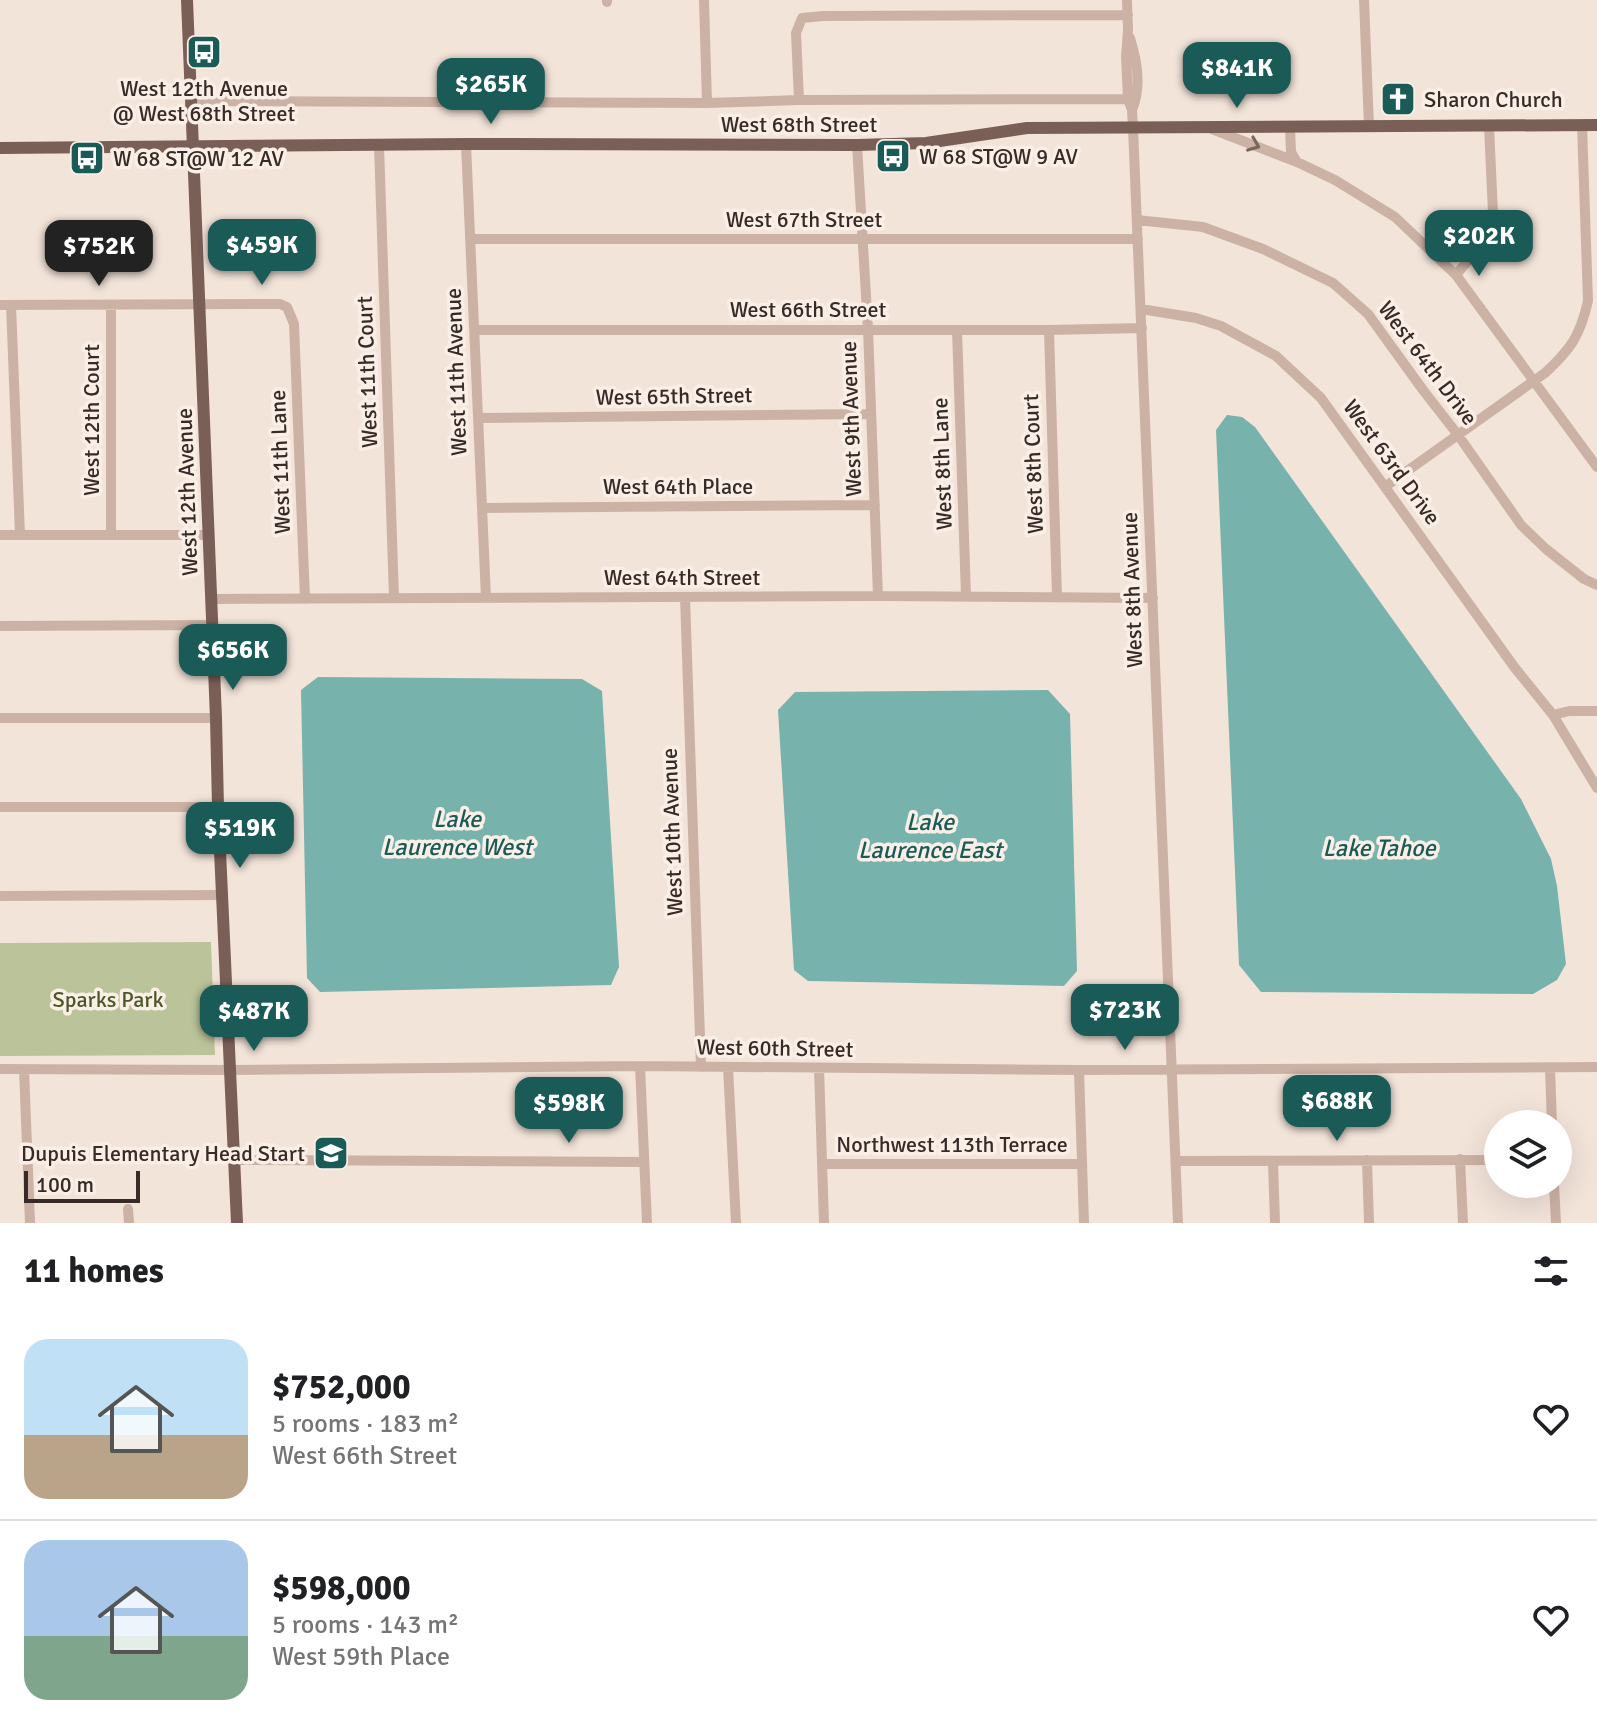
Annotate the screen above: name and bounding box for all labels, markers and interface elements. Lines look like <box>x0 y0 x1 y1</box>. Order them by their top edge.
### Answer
bus stop icon: West 12th Avenue @ West 68th Street <box>185 33 223 71</box>
pin: $841K <box>1181 42 1293 110</box>
text: $841K <box>1201 52 1273 84</box>
pin: $265K <box>435 58 547 126</box>
text: $265K <box>455 68 527 100</box>
place label: West 12th Avenue @ West 68th Street <box>113 75 295 127</box>
church icon: Sharon Church <box>1379 80 1417 118</box>
place label: Sharon Church <box>1424 86 1563 113</box>
street label: West 68th Street <box>721 111 878 138</box>
one-way arrow <box>1246 135 1260 152</box>
bus stop icon: W 68 ST@W 9 AV <box>874 137 912 175</box>
bus stop icon: W 68 ST@W 12 AV <box>68 139 106 177</box>
place label: W 68 ST@W 9 AV <box>919 143 1078 170</box>
place label: W 68 ST@W 12 AV <box>113 145 284 172</box>
street label: West 67th Street <box>726 206 883 233</box>
pin: $202K <box>1423 210 1535 278</box>
pin: $459K <box>206 219 318 287</box>
pin: $752K <box>43 220 155 288</box>
text: $202K <box>1443 220 1515 252</box>
text: $459K <box>226 229 298 261</box>
text: $752K <box>63 230 135 262</box>
street label: West 11th Avenue <box>440 288 472 456</box>
street label: West 11th Court <box>351 295 383 448</box>
street label: West 66th Street <box>730 296 887 323</box>
street label: West 64th Drive <box>1373 296 1483 430</box>
street label: West 9th Avenue <box>835 340 867 498</box>
street label: West 12th Court <box>78 344 105 496</box>
street label: West 65th Street <box>595 381 753 411</box>
street label: West 11th Lane <box>264 389 296 535</box>
street label: West 8th Court <box>1017 393 1049 535</box>
street label: West 63rd Drive <box>1337 394 1447 530</box>
street label: West 8th Lane <box>926 397 958 531</box>
street label: West 12th Avenue <box>171 408 203 576</box>
street label: West 64th Place <box>603 473 753 500</box>
street label: West 8th Avenue <box>1116 511 1148 669</box>
street label: West 64th Street <box>604 564 761 591</box>
pin: $656K <box>177 624 289 692</box>
text: $656K <box>197 634 269 666</box>
street label: West 10th Avenue <box>656 748 688 916</box>
pin: $519K <box>184 802 296 870</box>
water label: Lake Laurence West <box>382 804 535 862</box>
water label: Lake Laurence East <box>858 807 1005 865</box>
text: $519K <box>204 812 276 844</box>
water label: Lake Tahoe <box>1322 833 1437 863</box>
pin: $723K <box>1069 984 1181 1052</box>
pin: $487K <box>198 985 310 1053</box>
park label: Sparks Park <box>53 986 163 1013</box>
text: $723K <box>1089 994 1161 1026</box>
text: $487K <box>218 995 290 1027</box>
street label: West 60th Street <box>696 1033 854 1063</box>
pin: $688K <box>1281 1075 1393 1143</box>
pin: $598K <box>513 1077 625 1145</box>
text: $688K <box>1301 1085 1373 1117</box>
text: $598K <box>533 1087 605 1119</box>
map controls <box>1484 1110 1572 1198</box>
button: layers <box>1484 1110 1572 1198</box>
street label: Northwest 113th Terrace <box>836 1131 1068 1158</box>
school or university icon: Dupuis Elementary Head Start <box>312 1134 350 1172</box>
place label: Dupuis Elementary Head Start <box>21 1140 305 1167</box>
scale bar <box>24 1167 140 1203</box>
text: 100 m <box>36 1171 94 1198</box>
icon: filters <box>1529 1249 1573 1293</box>
text: 11 homes <box>24 1250 164 1292</box>
text: $752,000 <box>272 1366 411 1408</box>
icon: home <box>88 1371 184 1467</box>
icon: heart <box>1529 1397 1573 1441</box>
text: 5 rooms · 183 m² <box>272 1408 459 1440</box>
text: West 66th Street <box>272 1440 457 1472</box>
text: $598,000 <box>272 1567 411 1609</box>
icon: home <box>88 1572 184 1668</box>
icon: heart <box>1529 1598 1573 1642</box>
text: 5 rooms · 143 m² <box>272 1609 459 1641</box>
text: West 59th Place <box>272 1641 450 1673</box>

